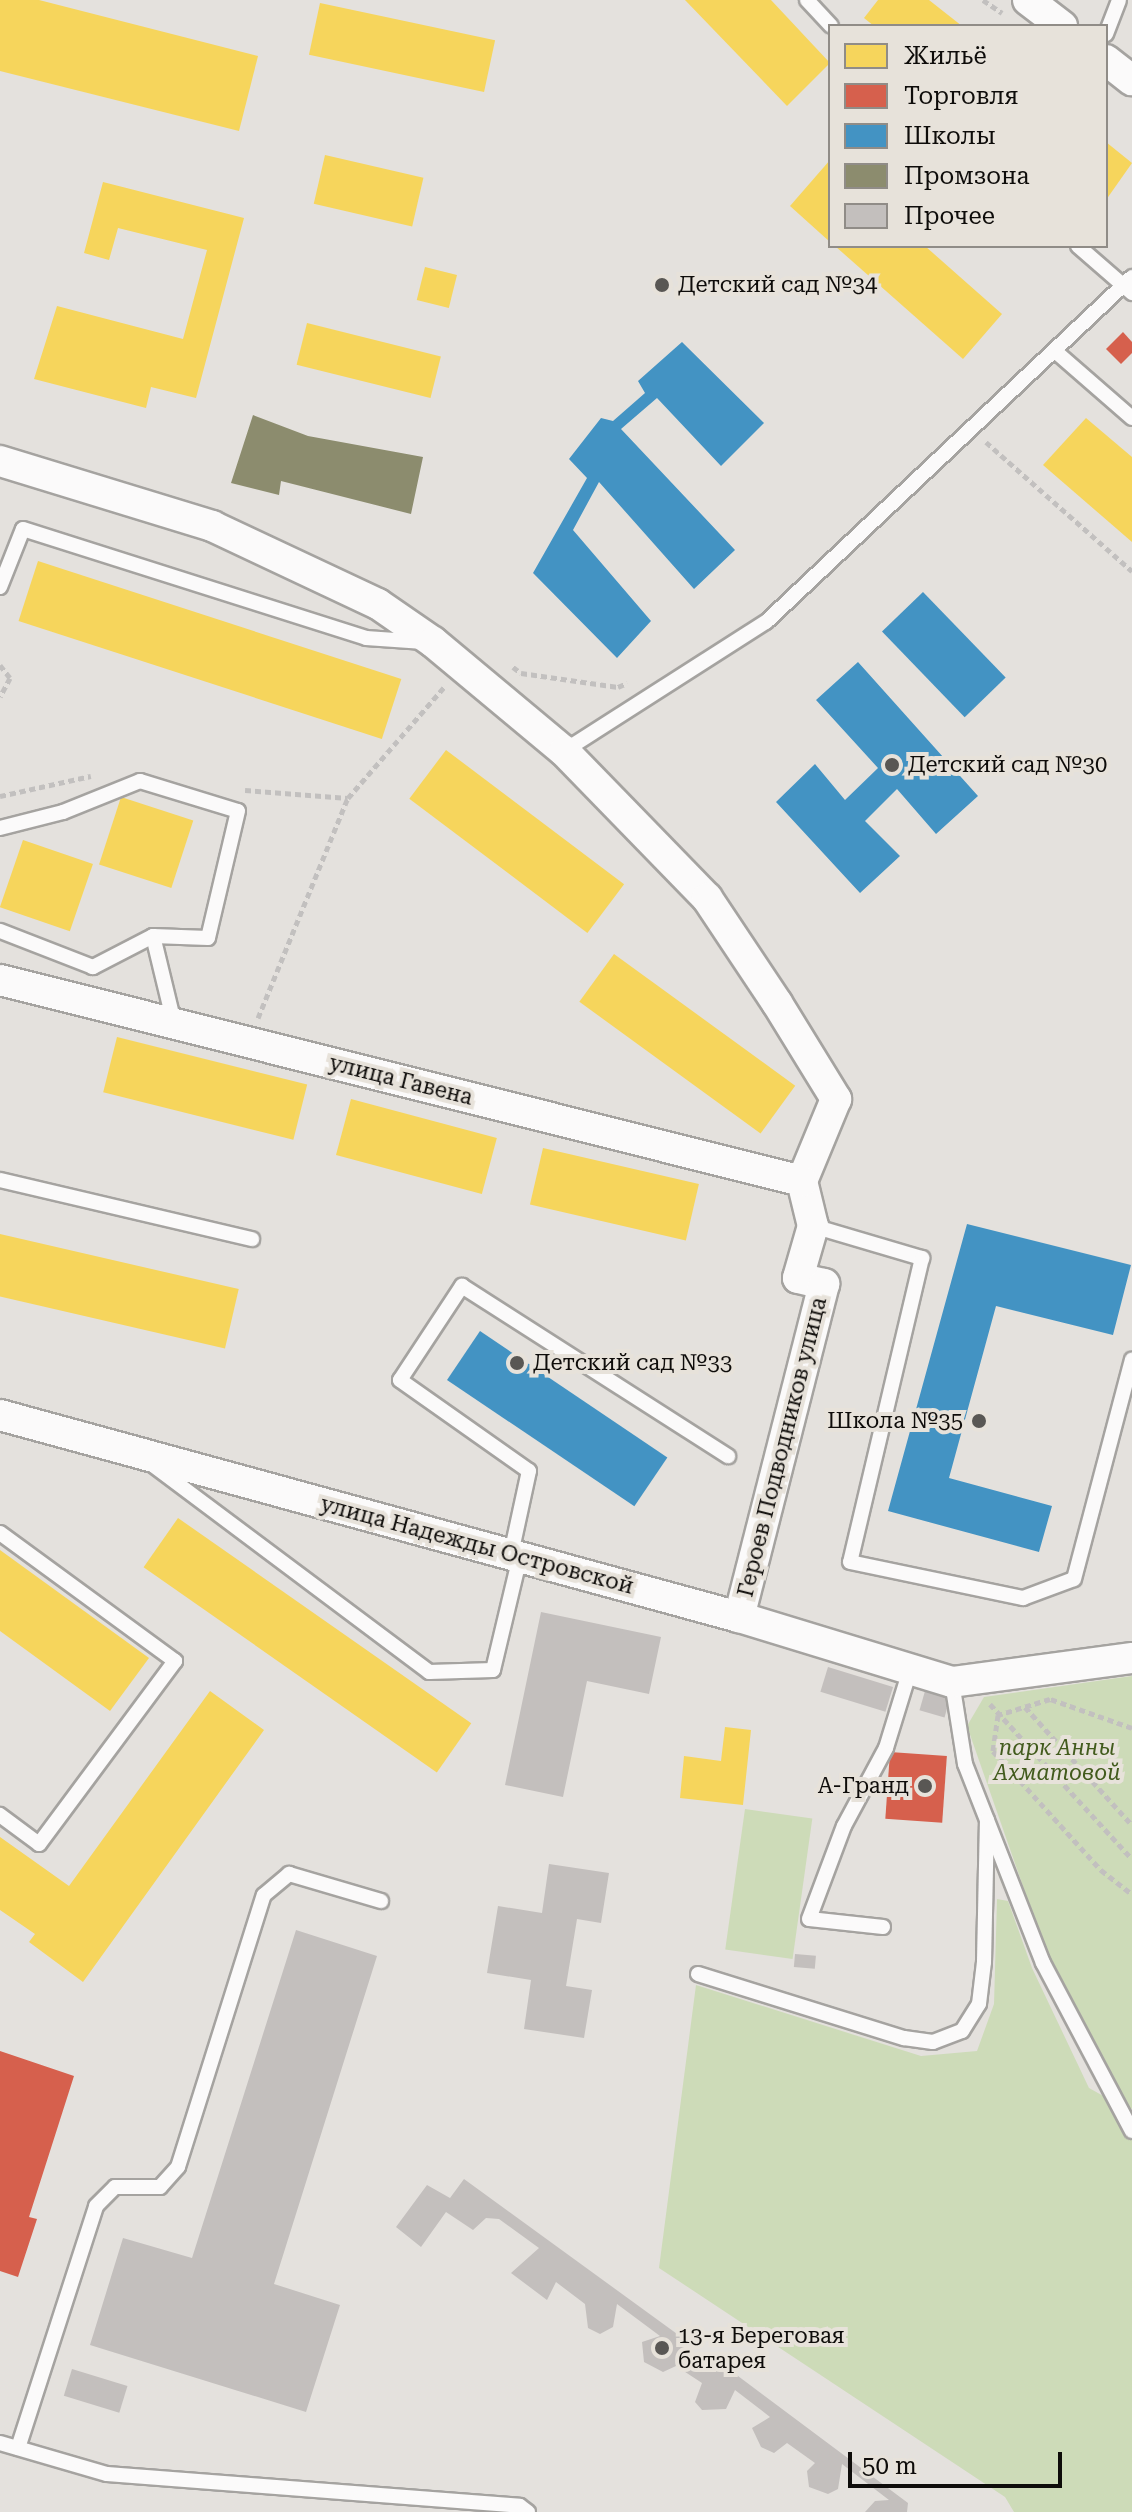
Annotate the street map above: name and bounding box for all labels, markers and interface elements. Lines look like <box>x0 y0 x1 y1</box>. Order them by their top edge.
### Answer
legend <box>828 24 1108 248</box>
text: Жильё <box>904 42 987 70</box>
text: Торговля <box>904 82 1018 110</box>
text: Школы <box>904 122 996 150</box>
text: Промзона <box>904 162 1030 190</box>
text: Прочее <box>904 202 995 230</box>
place label: Детский сад №34 <box>678 272 877 298</box>
marker: Детский сад №34 <box>653 276 671 294</box>
place label: Детский сад №30 <box>908 752 1107 778</box>
marker: Детский сад №30 <box>883 756 901 774</box>
street label: улица Гавена <box>326 1049 476 1111</box>
street label: Героев Подводников улица <box>732 1294 832 1600</box>
place label: Детский сад №33 <box>533 1350 732 1376</box>
marker: Детский сад №33 <box>508 1354 526 1372</box>
place label: Школа №35 <box>827 1408 963 1434</box>
marker: Школа №35 <box>970 1412 988 1430</box>
street label: улица Надежды Островской <box>318 1490 636 1600</box>
park label: парк Анны Ахматовой <box>994 1734 1120 1786</box>
place label: А-Гранд <box>818 1773 909 1799</box>
marker: А-Гранд <box>916 1777 934 1795</box>
place label: 13-я Береговая батарея <box>678 2322 845 2374</box>
marker: 13-я Береговая батарея <box>653 2339 671 2357</box>
scale bar <box>852 2436 1066 2486</box>
text: 50 m <box>862 2452 917 2480</box>

